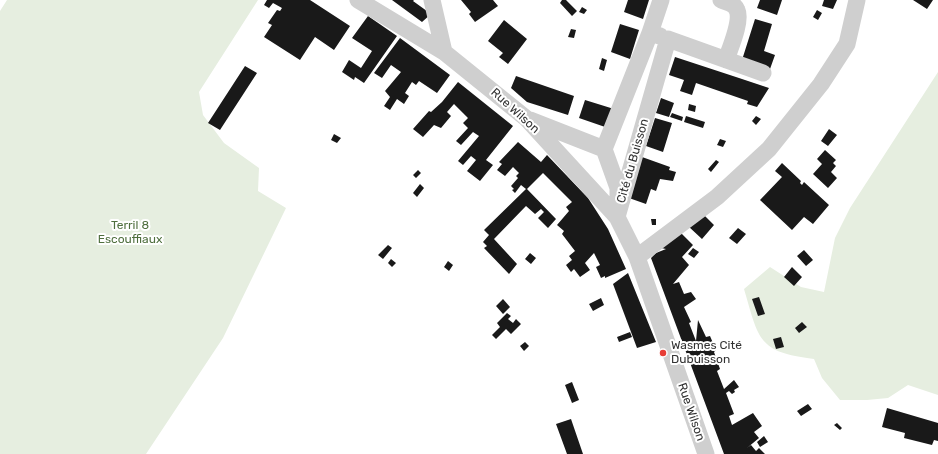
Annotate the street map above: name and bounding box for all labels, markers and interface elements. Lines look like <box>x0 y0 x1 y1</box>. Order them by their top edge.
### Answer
street label: Rue Wilson <box>488 85 542 137</box>
street label: Cité du Buisson <box>614 117 652 205</box>
park label: Terril 8 Escouffiaux <box>98 219 162 247</box>
place label: Wasmes Cité Dubuisson <box>671 339 742 367</box>
marker: Wasmes Cité Dubuisson <box>658 348 668 358</box>
street label: Rue Wilson <box>674 381 708 443</box>

